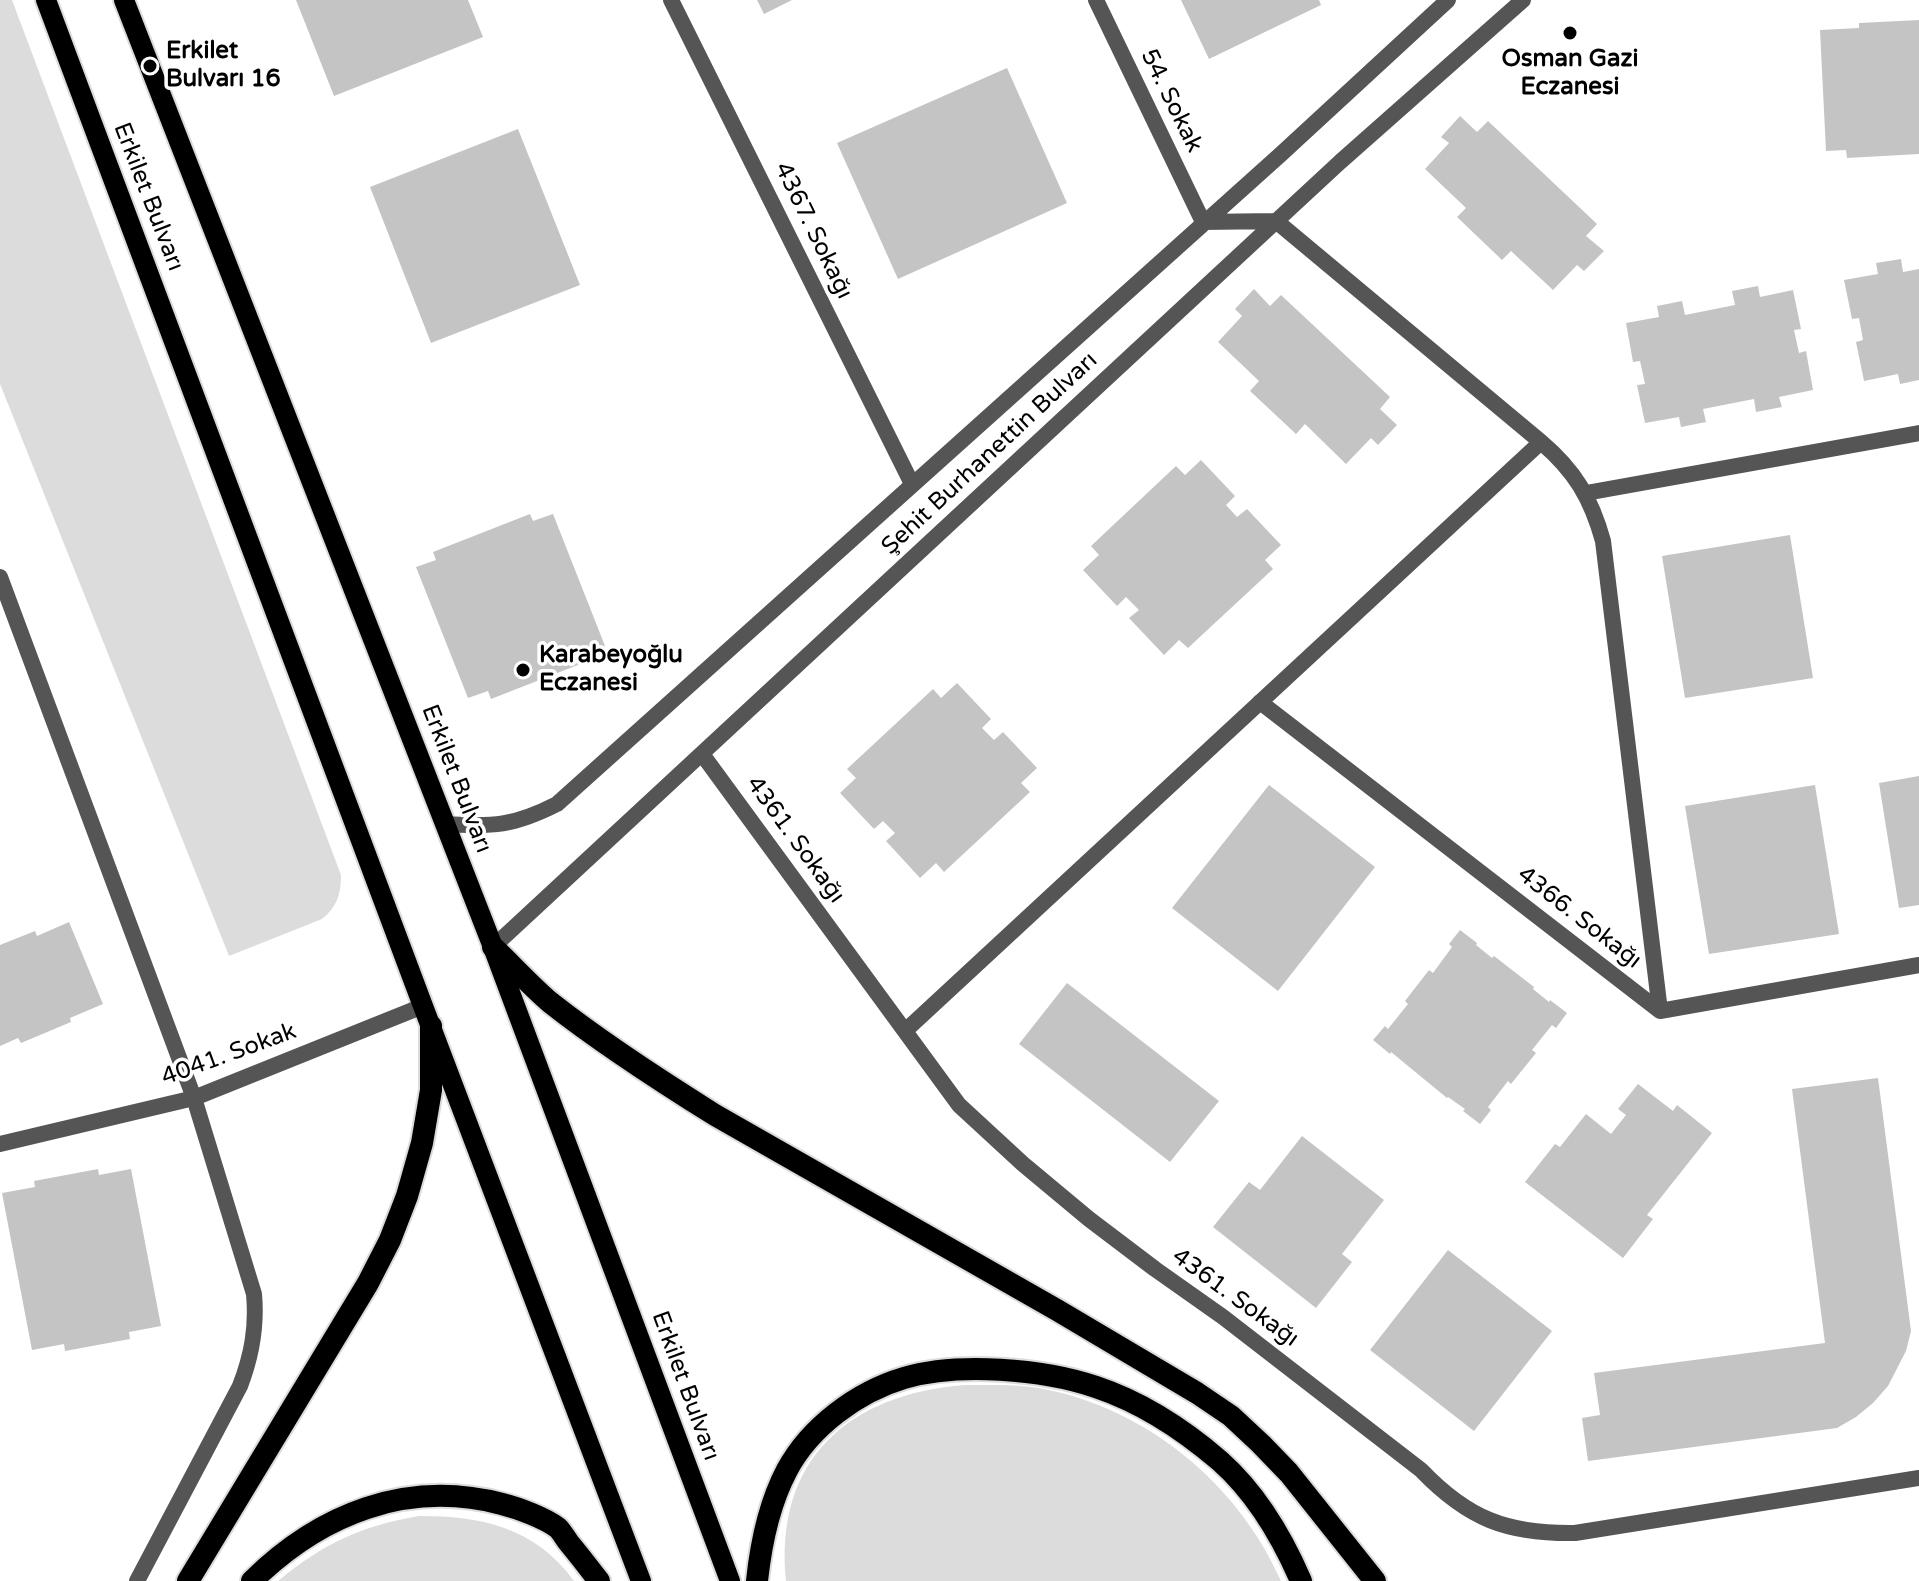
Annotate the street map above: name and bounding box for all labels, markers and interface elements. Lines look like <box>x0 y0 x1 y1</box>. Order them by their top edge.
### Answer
marker: Osman Gazi Eczanesi <box>1561 24 1579 42</box>
place label: Erkilet Bulvarı 16 <box>166 38 281 94</box>
street label: 54. Sokak <box>1134 45 1208 157</box>
place label: Osman Gazi Eczanesi <box>1502 46 1638 102</box>
marker: Erkilet Bulvarı 16 <box>141 57 159 75</box>
street label: Erkilet Bulvarı <box>106 119 190 275</box>
street label: 4367. Sokağı <box>768 158 858 304</box>
street label: Şehit Burhanettin Bulvarı <box>876 346 1104 562</box>
place label: Karabeyoğlu Eczanesi <box>539 642 683 698</box>
marker: Karabeyoğlu Eczanesi <box>514 661 532 679</box>
street label: Erkilet Bulvarı <box>414 701 498 857</box>
street label: 4361. Sokağı <box>739 771 851 909</box>
street label: 4366. Sokağı <box>1511 861 1647 975</box>
street label: 4041. Sokak <box>158 1017 300 1093</box>
street label: 4361. Sokağı <box>1166 1242 1304 1354</box>
street label: Erkilet Bulvarı <box>645 1307 725 1465</box>

